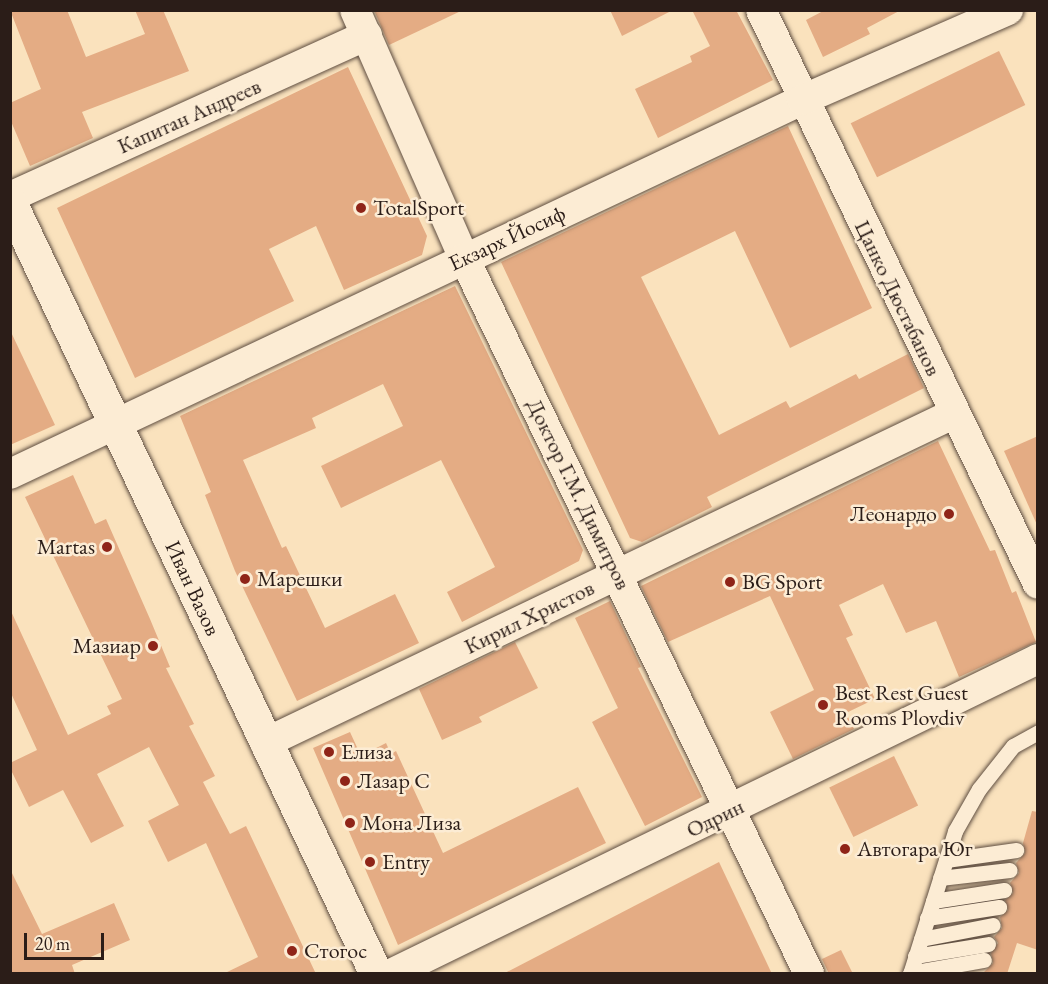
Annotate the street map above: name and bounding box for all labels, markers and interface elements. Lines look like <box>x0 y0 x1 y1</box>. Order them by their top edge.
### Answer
street label: Капитан Андреев <box>113 73 265 159</box>
place label: TotalSport <box>373 195 464 221</box>
street label: Екзарх Йосиф <box>444 199 570 277</box>
marker: TotalSport <box>354 201 368 215</box>
street label: Цанко Дюстабанов <box>849 216 947 380</box>
street label: Доктор Г.М. Димитров <box>521 394 637 594</box>
place label: Леонардо <box>850 501 937 527</box>
marker: Леонардо <box>942 507 956 521</box>
place label: Martas <box>37 534 95 560</box>
street label: Иван Вазов <box>160 536 226 640</box>
marker: Martas <box>100 540 114 554</box>
place label: Марешки <box>257 566 343 592</box>
place label: BG Sport <box>742 569 822 595</box>
marker: Марешки <box>238 572 252 586</box>
street label: Кирил Христов <box>460 574 598 660</box>
marker: BG Sport <box>723 575 737 589</box>
place label: Мазиар <box>73 633 141 659</box>
marker: Мазиар <box>146 639 160 653</box>
place label: Best Rest Guest Rooms Plovdiv <box>835 679 968 730</box>
marker: Best Rest Guest Rooms Plovdiv <box>816 698 830 712</box>
place label: Елиза <box>341 739 393 765</box>
marker: Елиза <box>322 745 336 759</box>
place label: Лазар С <box>357 768 430 794</box>
marker: Лазар С <box>338 774 352 788</box>
street label: Одрин <box>682 793 748 843</box>
place label: Мона Лиза <box>362 810 461 836</box>
marker: Мона Лиза <box>343 816 357 830</box>
place label: Автогара Юг <box>857 836 973 862</box>
marker: Автогара Юг <box>838 842 852 856</box>
place label: Entry <box>382 849 430 875</box>
marker: Entry <box>363 855 377 869</box>
scale bar <box>27 921 106 959</box>
text: 20 m <box>35 932 70 955</box>
place label: Стогос <box>304 938 367 964</box>
marker: Стогос <box>285 944 299 958</box>

